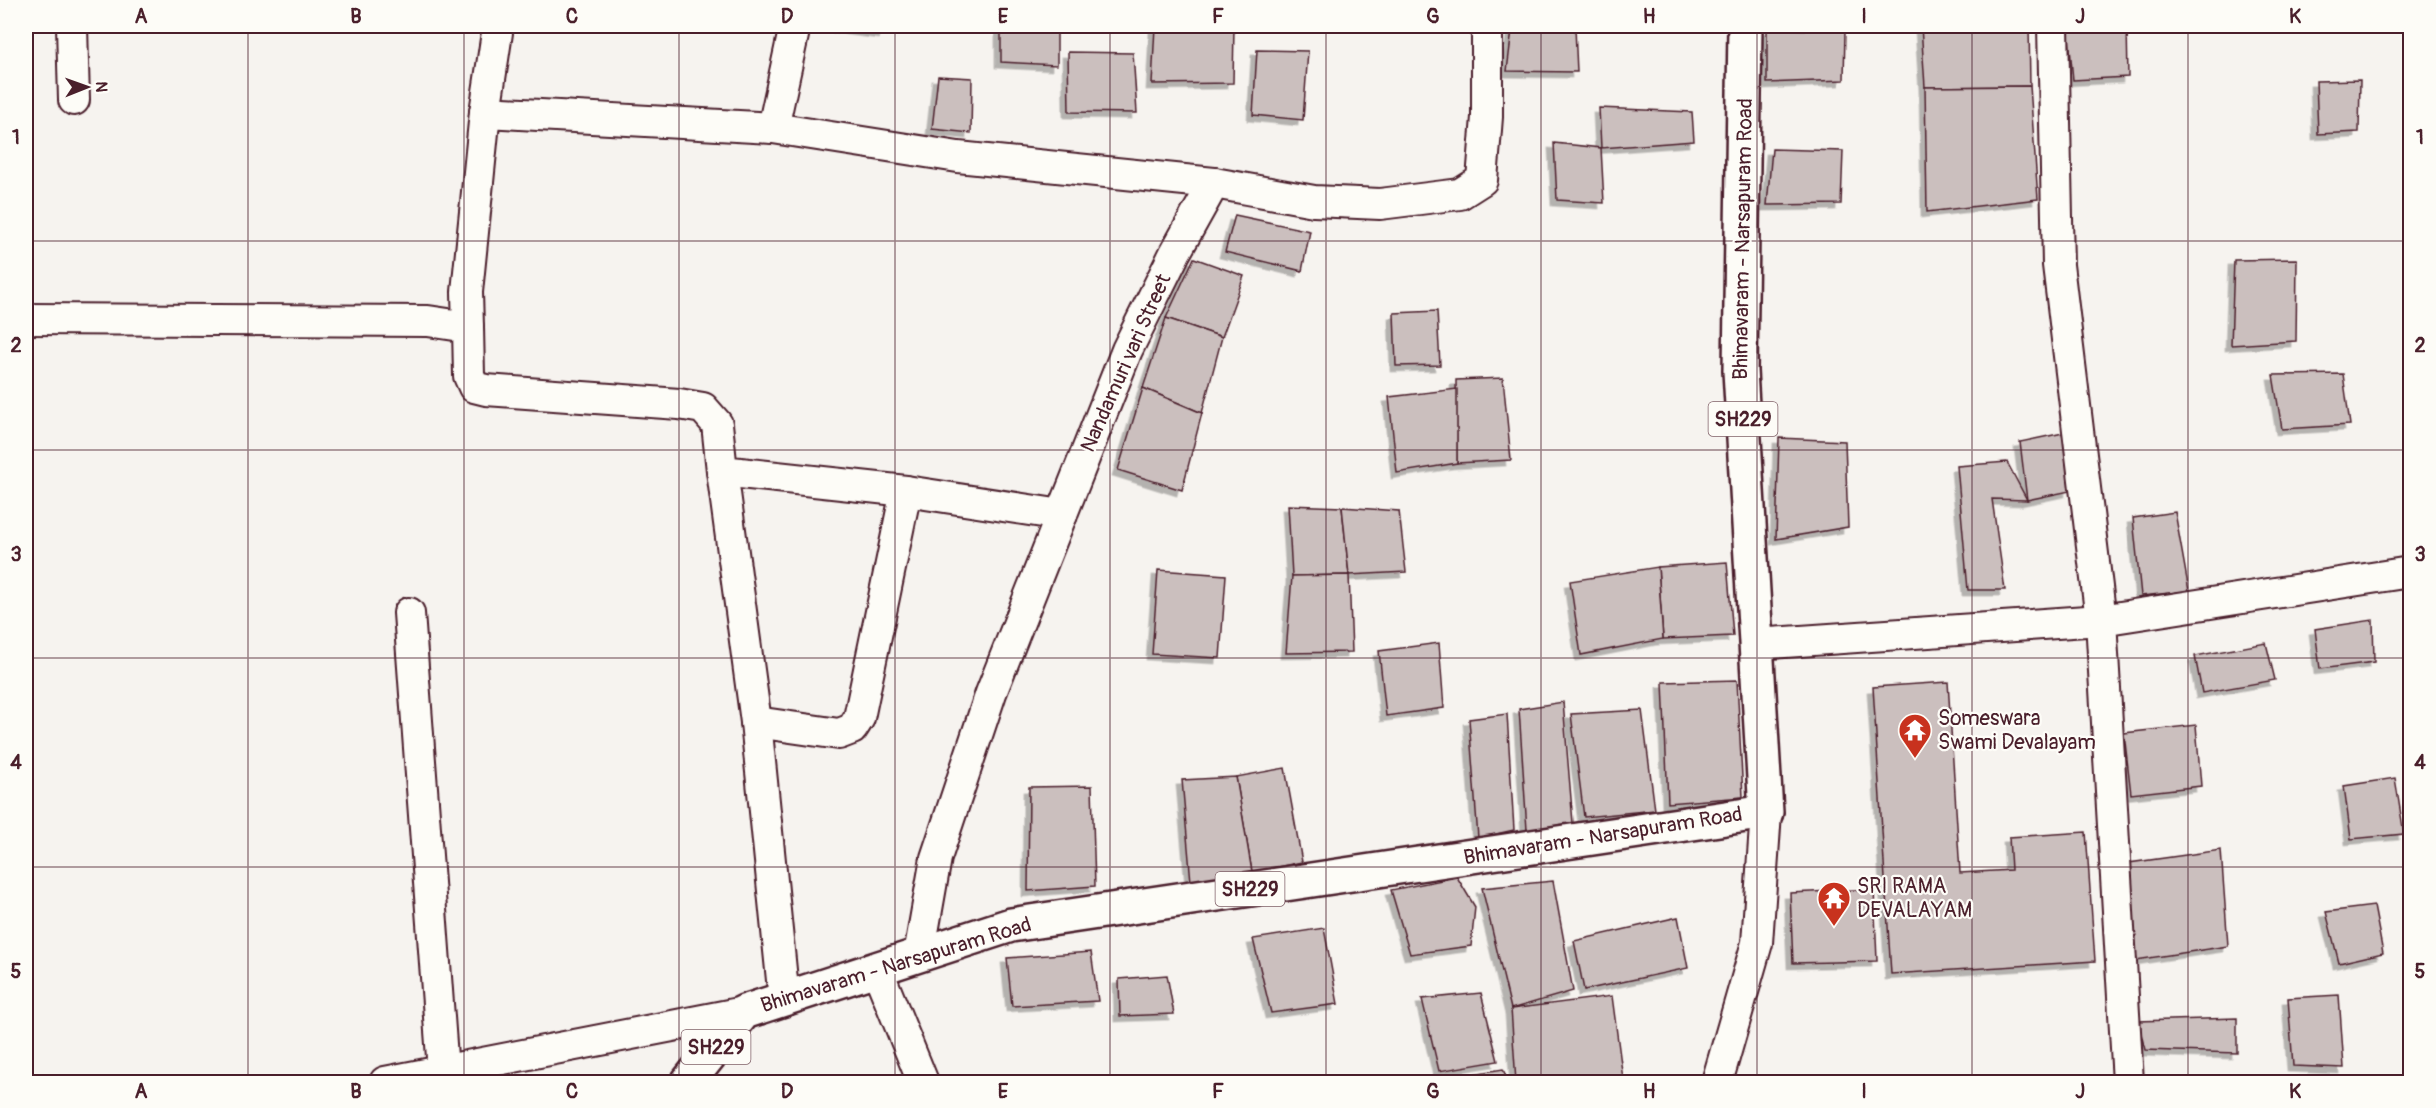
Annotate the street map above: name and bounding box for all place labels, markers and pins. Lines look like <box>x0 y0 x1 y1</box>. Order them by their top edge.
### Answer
place label: Someswara Swami Devalayam <box>1938 705 2096 756</box>
temple icon: Someswara Swami Devalayam <box>1897 712 1933 759</box>
place label: SRI RAMA DEVALAYAM <box>1857 873 1972 924</box>
temple icon: SRI RAMA DEVALAYAM <box>1816 880 1852 927</box>

